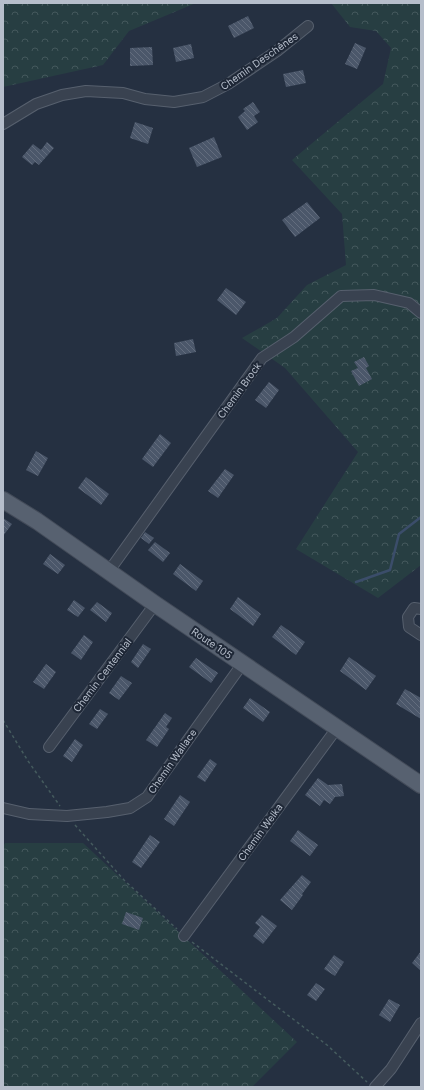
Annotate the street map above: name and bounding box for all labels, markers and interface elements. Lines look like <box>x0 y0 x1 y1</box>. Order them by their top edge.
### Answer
street label: Chemin Deschênes <box>218 30 300 92</box>
street label: Chemin Brock <box>215 359 264 420</box>
street label: Route 105 <box>189 625 235 661</box>
street label: Chemin Centennial <box>70 636 134 714</box>
street label: Chemin Wallace <box>145 726 199 796</box>
street label: Chemin Welka <box>235 801 285 863</box>

